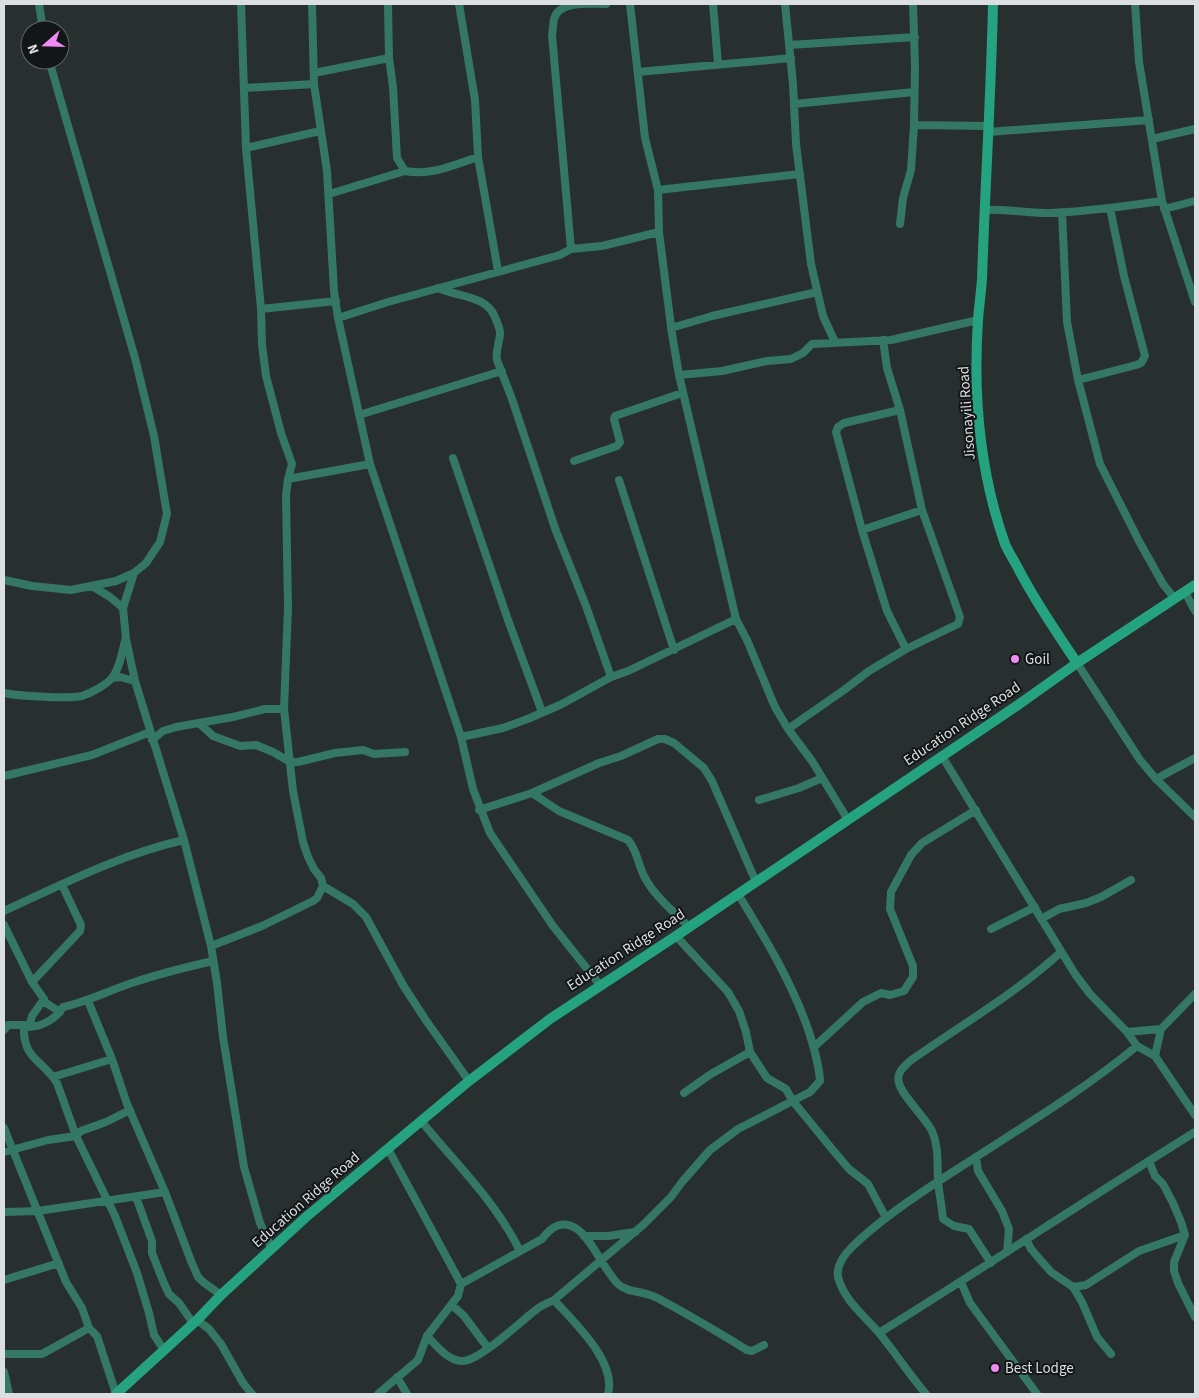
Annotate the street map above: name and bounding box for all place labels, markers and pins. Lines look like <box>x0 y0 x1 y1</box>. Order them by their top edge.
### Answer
place label: Goil <box>1025 649 1050 670</box>
marker: Goil <box>1009 653 1021 665</box>
place label: Best Lodge <box>1005 1358 1074 1379</box>
marker: Best Lodge <box>989 1362 1001 1374</box>

